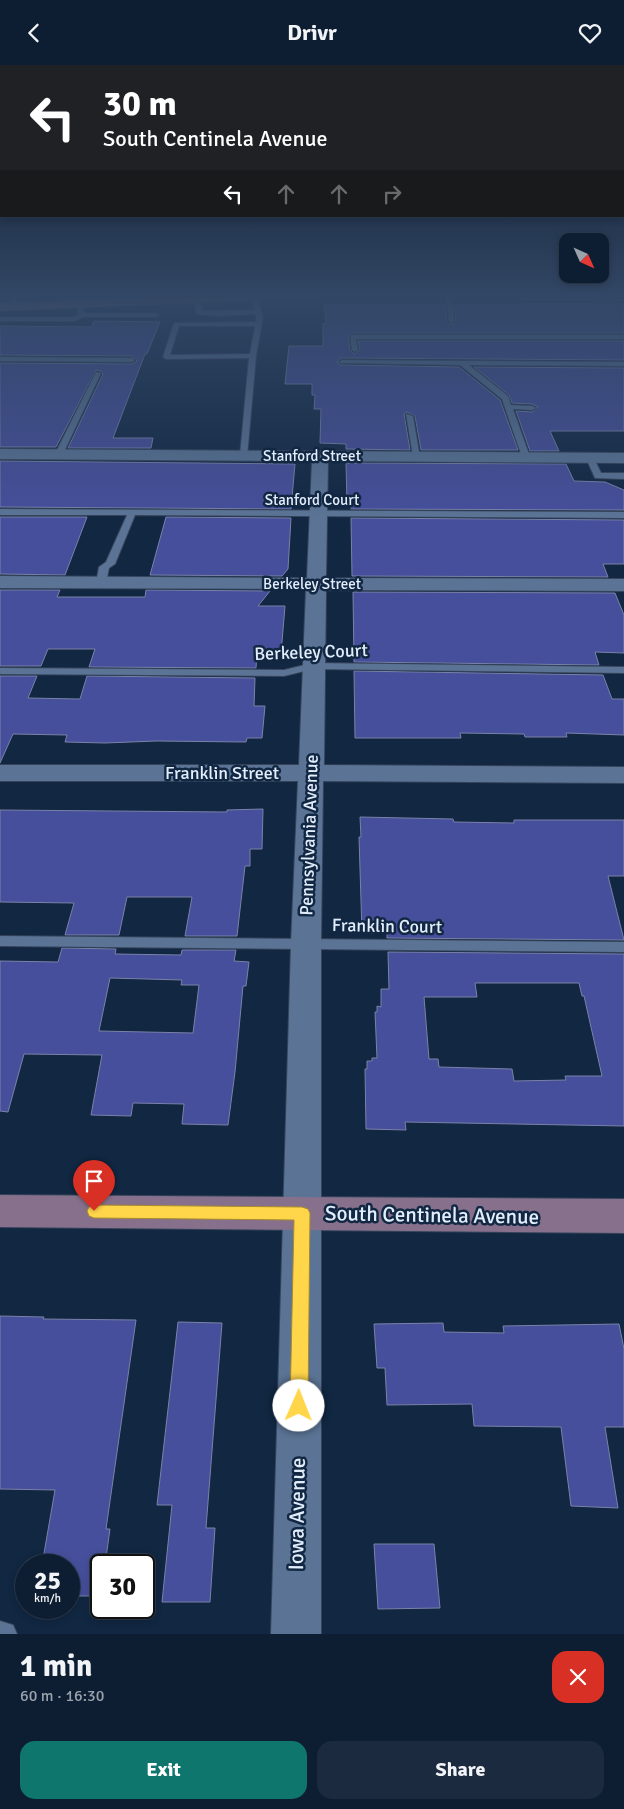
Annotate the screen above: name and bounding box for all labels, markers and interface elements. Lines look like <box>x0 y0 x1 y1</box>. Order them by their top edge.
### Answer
icon: back <box>20 19 48 47</box>
text: Drivr <box>287 19 337 46</box>
icon: heart <box>576 19 604 47</box>
text: 30 m <box>103 82 177 125</box>
icon: left <box>20 85 85 150</box>
text: South Centinela Avenue <box>103 125 328 152</box>
icon: left <box>219 180 247 208</box>
icon: ahead <box>272 180 300 208</box>
icon: ahead <box>325 180 353 208</box>
icon: right <box>378 180 406 208</box>
north arrow <box>559 233 609 283</box>
map controls <box>559 233 609 283</box>
street label: Stanford Street <box>263 447 361 465</box>
street label: Stanford Court <box>265 491 359 509</box>
street label: Berkeley Street <box>263 575 361 593</box>
street label: Berkeley Court <box>254 639 368 665</box>
street label: Pennsylvania Avenue <box>295 754 323 916</box>
street label: Franklin Street <box>165 762 279 784</box>
street label: Franklin Court <box>332 914 442 938</box>
pin <box>73 1160 115 1211</box>
icon: arrive <box>80 1167 108 1195</box>
street label: South Centinela Avenue <box>325 1200 539 1230</box>
position arrow <box>272 1379 324 1431</box>
street label: Iowa Avenue <box>283 1457 311 1571</box>
speed limit sign: 30 <box>90 1554 155 1619</box>
text: 25 <box>34 1565 61 1596</box>
text: km/h <box>34 1591 61 1606</box>
text: 1 min <box>20 1648 92 1685</box>
button: close <box>552 1651 604 1703</box>
text: 60 m · 16:30 <box>20 1686 104 1706</box>
button: Exit <box>20 1741 307 1799</box>
button: Share <box>317 1741 604 1799</box>

